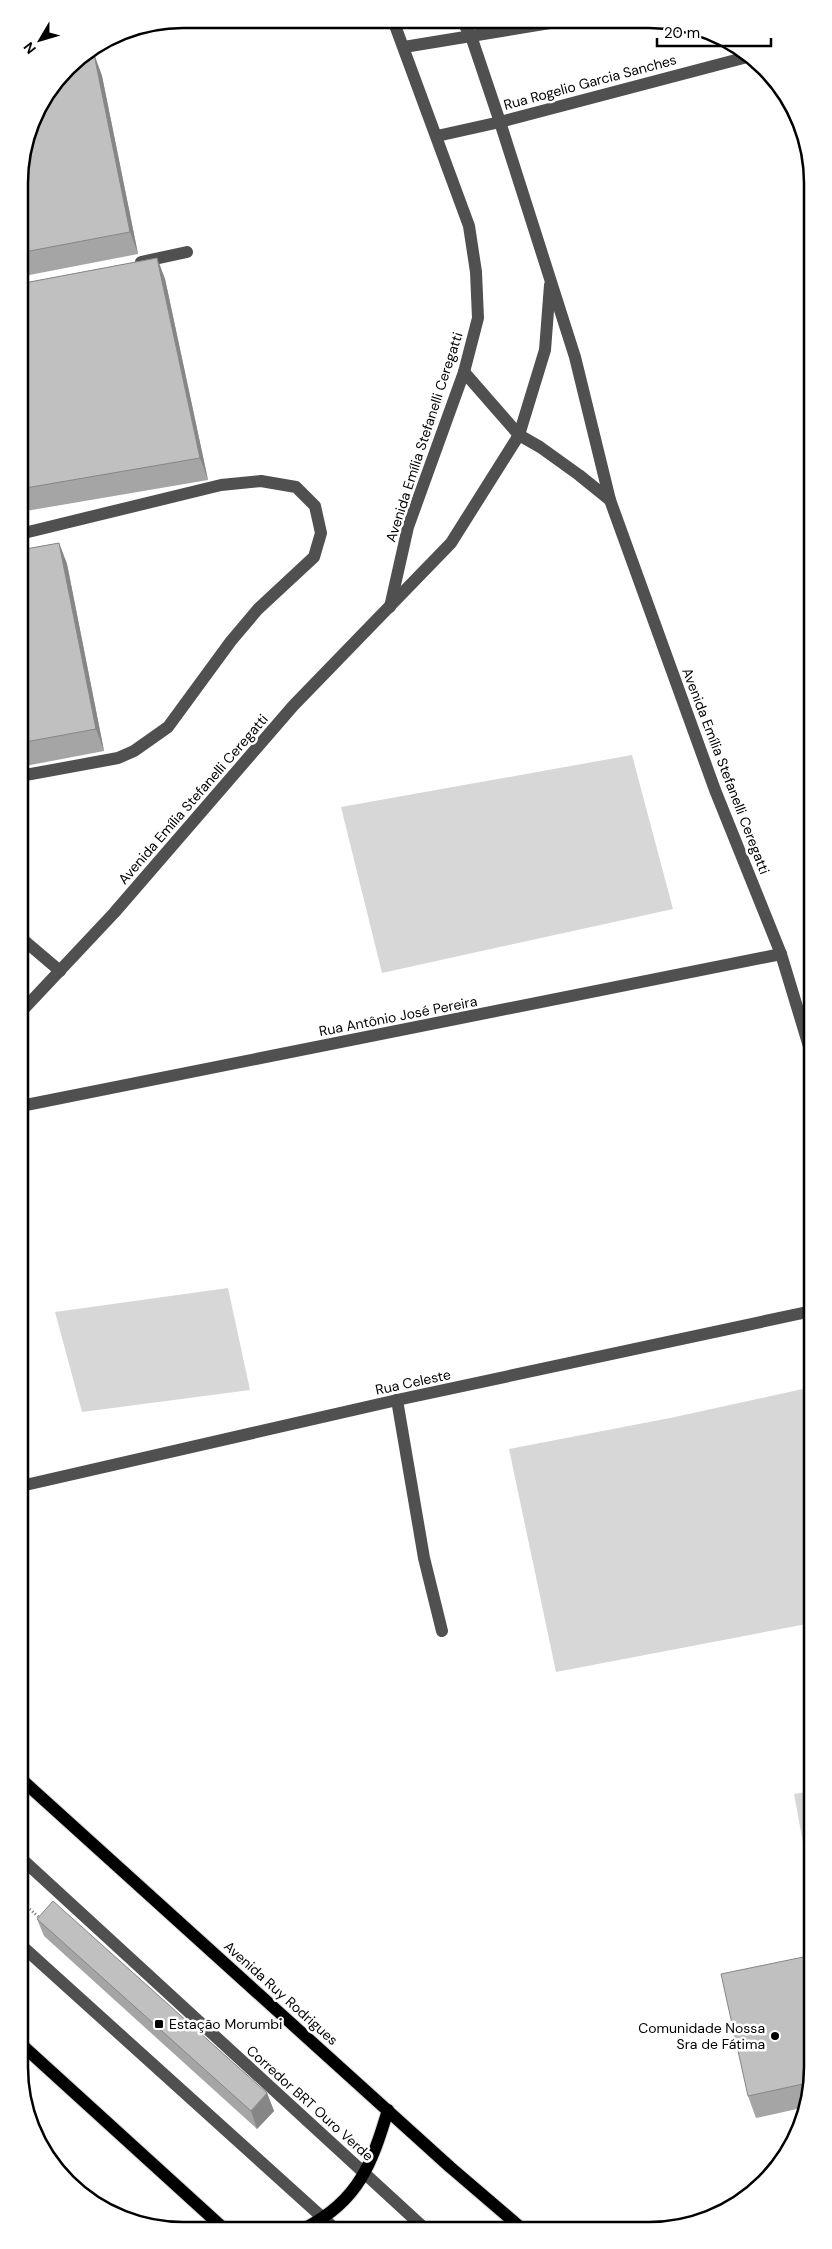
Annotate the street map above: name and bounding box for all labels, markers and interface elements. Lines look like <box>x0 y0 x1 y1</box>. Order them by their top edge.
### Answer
north arrow <box>15 15 65 65</box>
scale bar <box>657 15 771 47</box>
text: 20 m <box>664 23 700 43</box>
text: N <box>20 38 40 58</box>
street label: Rua Rogelio Garcia Sanches <box>502 50 678 114</box>
street label: Avenida Emília Stefanelli Ceregatti <box>382 330 466 544</box>
street label: Avenida Emília Stefanelli Ceregatti <box>678 665 774 877</box>
street label: Avenida Emília Stefanelli Ceregatti <box>114 710 272 888</box>
street label: Rua Antônio José Pereira <box>317 992 479 1040</box>
street label: Rua Celeste <box>374 1365 452 1399</box>
street label: Avenida Ruy Rodrigues <box>220 1937 342 2049</box>
place label: Estação Morumbi <box>169 2015 282 2033</box>
marker: Estação Morumbi <box>153 2018 165 2030</box>
place label: Comunidade Nossa Sra de Fátima <box>638 2019 765 2053</box>
marker: Comunidade Nossa Sra de Fátima <box>769 2030 781 2042</box>
street label: Corredor BRT Ouro Verde <box>243 2041 377 2165</box>

